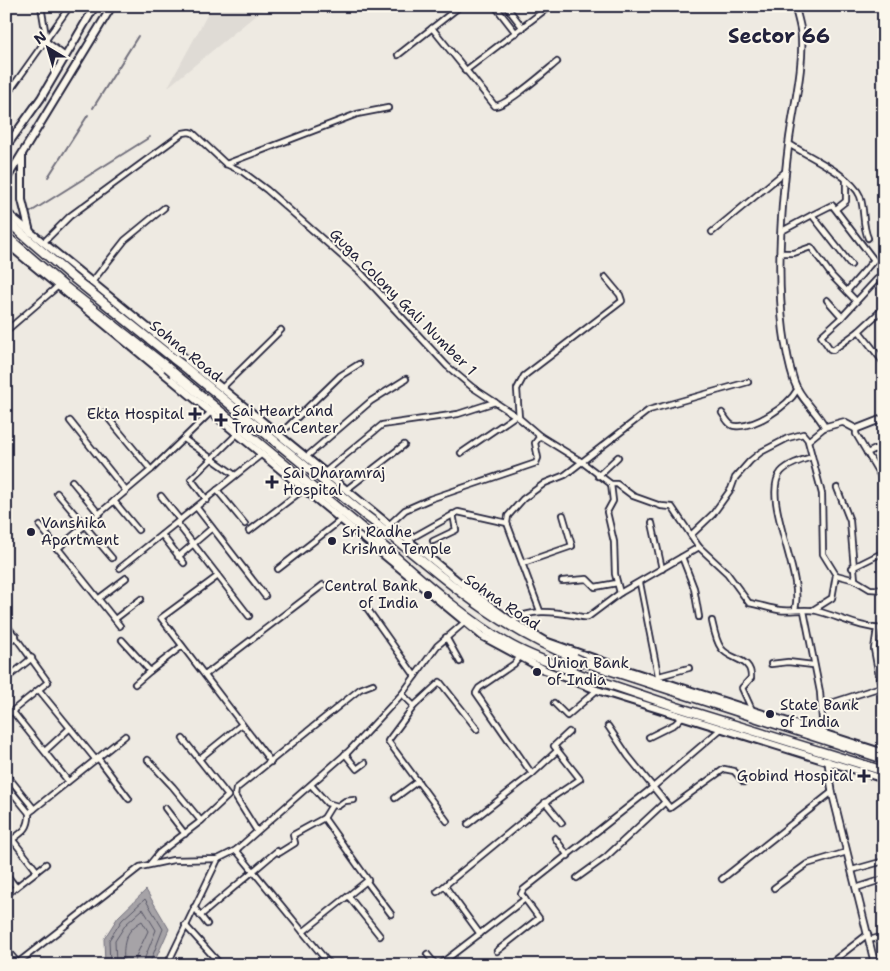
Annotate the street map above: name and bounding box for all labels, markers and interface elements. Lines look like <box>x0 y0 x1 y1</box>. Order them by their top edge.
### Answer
north arrow <box>22 22 72 72</box>
district label: Sector 66 <box>728 23 830 49</box>
text: N <box>30 27 50 48</box>
street label: Guga Colony Gali Number 1 <box>325 224 481 380</box>
street label: Sohna Road <box>146 316 227 387</box>
place label: Sai Heart and Trauma Center <box>232 401 339 438</box>
place label: Ekta Hospital <box>87 404 184 424</box>
marker: Ekta Hospital <box>188 407 202 421</box>
marker: Sai Heart and Trauma Center <box>214 413 228 427</box>
place label: Sai Dharamraj Hospital <box>283 463 385 500</box>
marker: Sai Dharamraj Hospital <box>265 475 279 489</box>
place label: Vanshika Apartment <box>41 513 119 550</box>
place label: Sri Radhe Krishna Temple <box>342 522 452 559</box>
marker: Vanshika Apartment <box>25 526 37 538</box>
marker: Sri Radhe Krishna Temple <box>326 535 338 547</box>
street label: Sohna Road <box>460 569 544 635</box>
place label: Central Bank of India <box>325 576 419 613</box>
marker: Central Bank of India <box>422 589 434 601</box>
place label: Union Bank of India <box>547 653 629 690</box>
marker: Union Bank of India <box>531 666 543 678</box>
place label: State Bank of India <box>780 695 859 732</box>
marker: State Bank of India <box>764 708 776 720</box>
place label: Gobind Hospital <box>737 766 853 786</box>
marker: Gobind Hospital <box>857 769 871 783</box>

